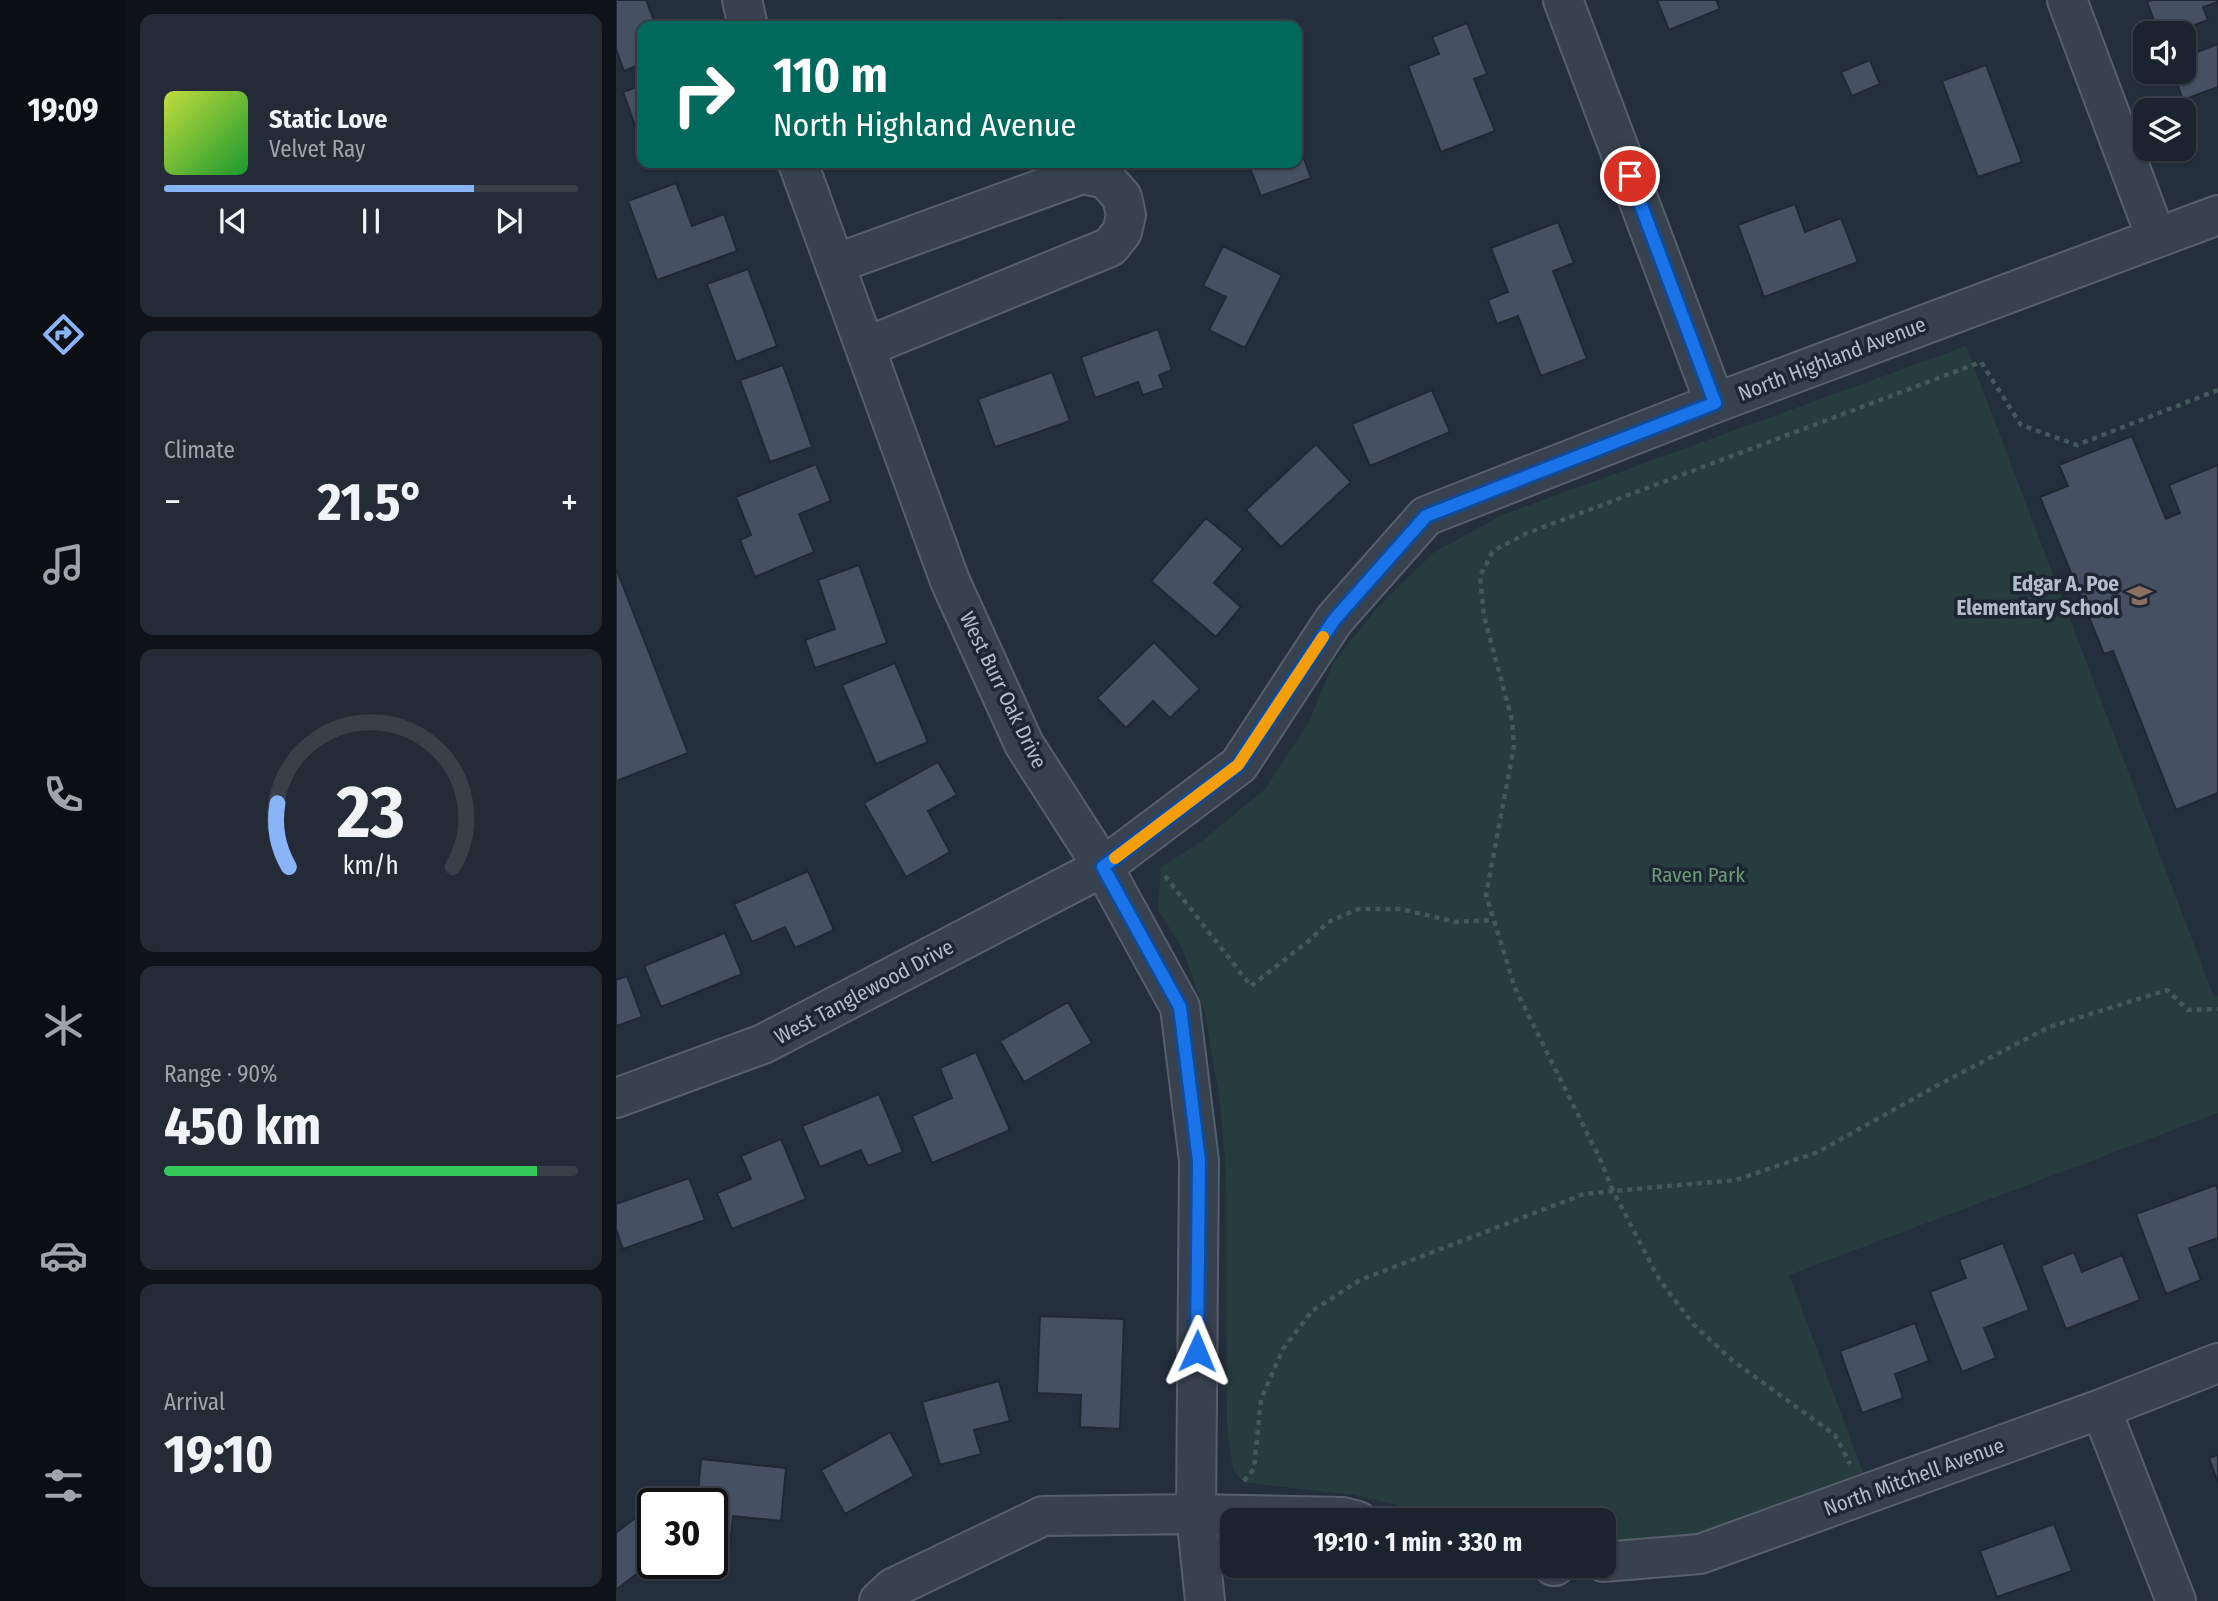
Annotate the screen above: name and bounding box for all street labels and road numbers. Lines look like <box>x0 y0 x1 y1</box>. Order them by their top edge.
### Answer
street label: North Highland Avenue <box>1734 311 1930 407</box>
street label: West Burr Oak Drive <box>954 607 1052 773</box>
street label: West Tanglewood Drive <box>770 934 958 1050</box>
street label: North Mitchell Avenue <box>1820 1432 2008 1522</box>

